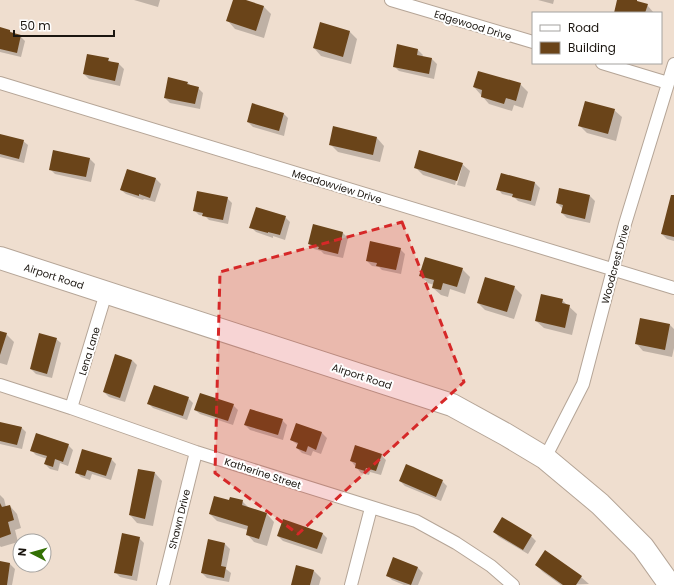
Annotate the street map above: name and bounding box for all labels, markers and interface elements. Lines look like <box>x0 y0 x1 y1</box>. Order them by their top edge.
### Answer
street label: Edgewood Drive <box>432 7 513 44</box>
scale bar <box>14 12 114 38</box>
legend <box>532 12 662 64</box>
text: 50 m <box>20 17 51 34</box>
text: Road <box>568 19 599 36</box>
text: Building <box>568 39 616 56</box>
street label: Meadowview Drive <box>290 166 384 207</box>
street label: Woodcrest Drive <box>598 223 633 306</box>
street label: Airport Road <box>22 260 86 293</box>
street label: Lena Lane <box>75 325 104 377</box>
street label: Airport Road <box>330 360 394 393</box>
street label: Katherine Street <box>223 454 303 493</box>
street label: Shawn Drive <box>165 488 194 551</box>
north arrow <box>12 533 52 573</box>
text: N <box>14 547 30 557</box>

